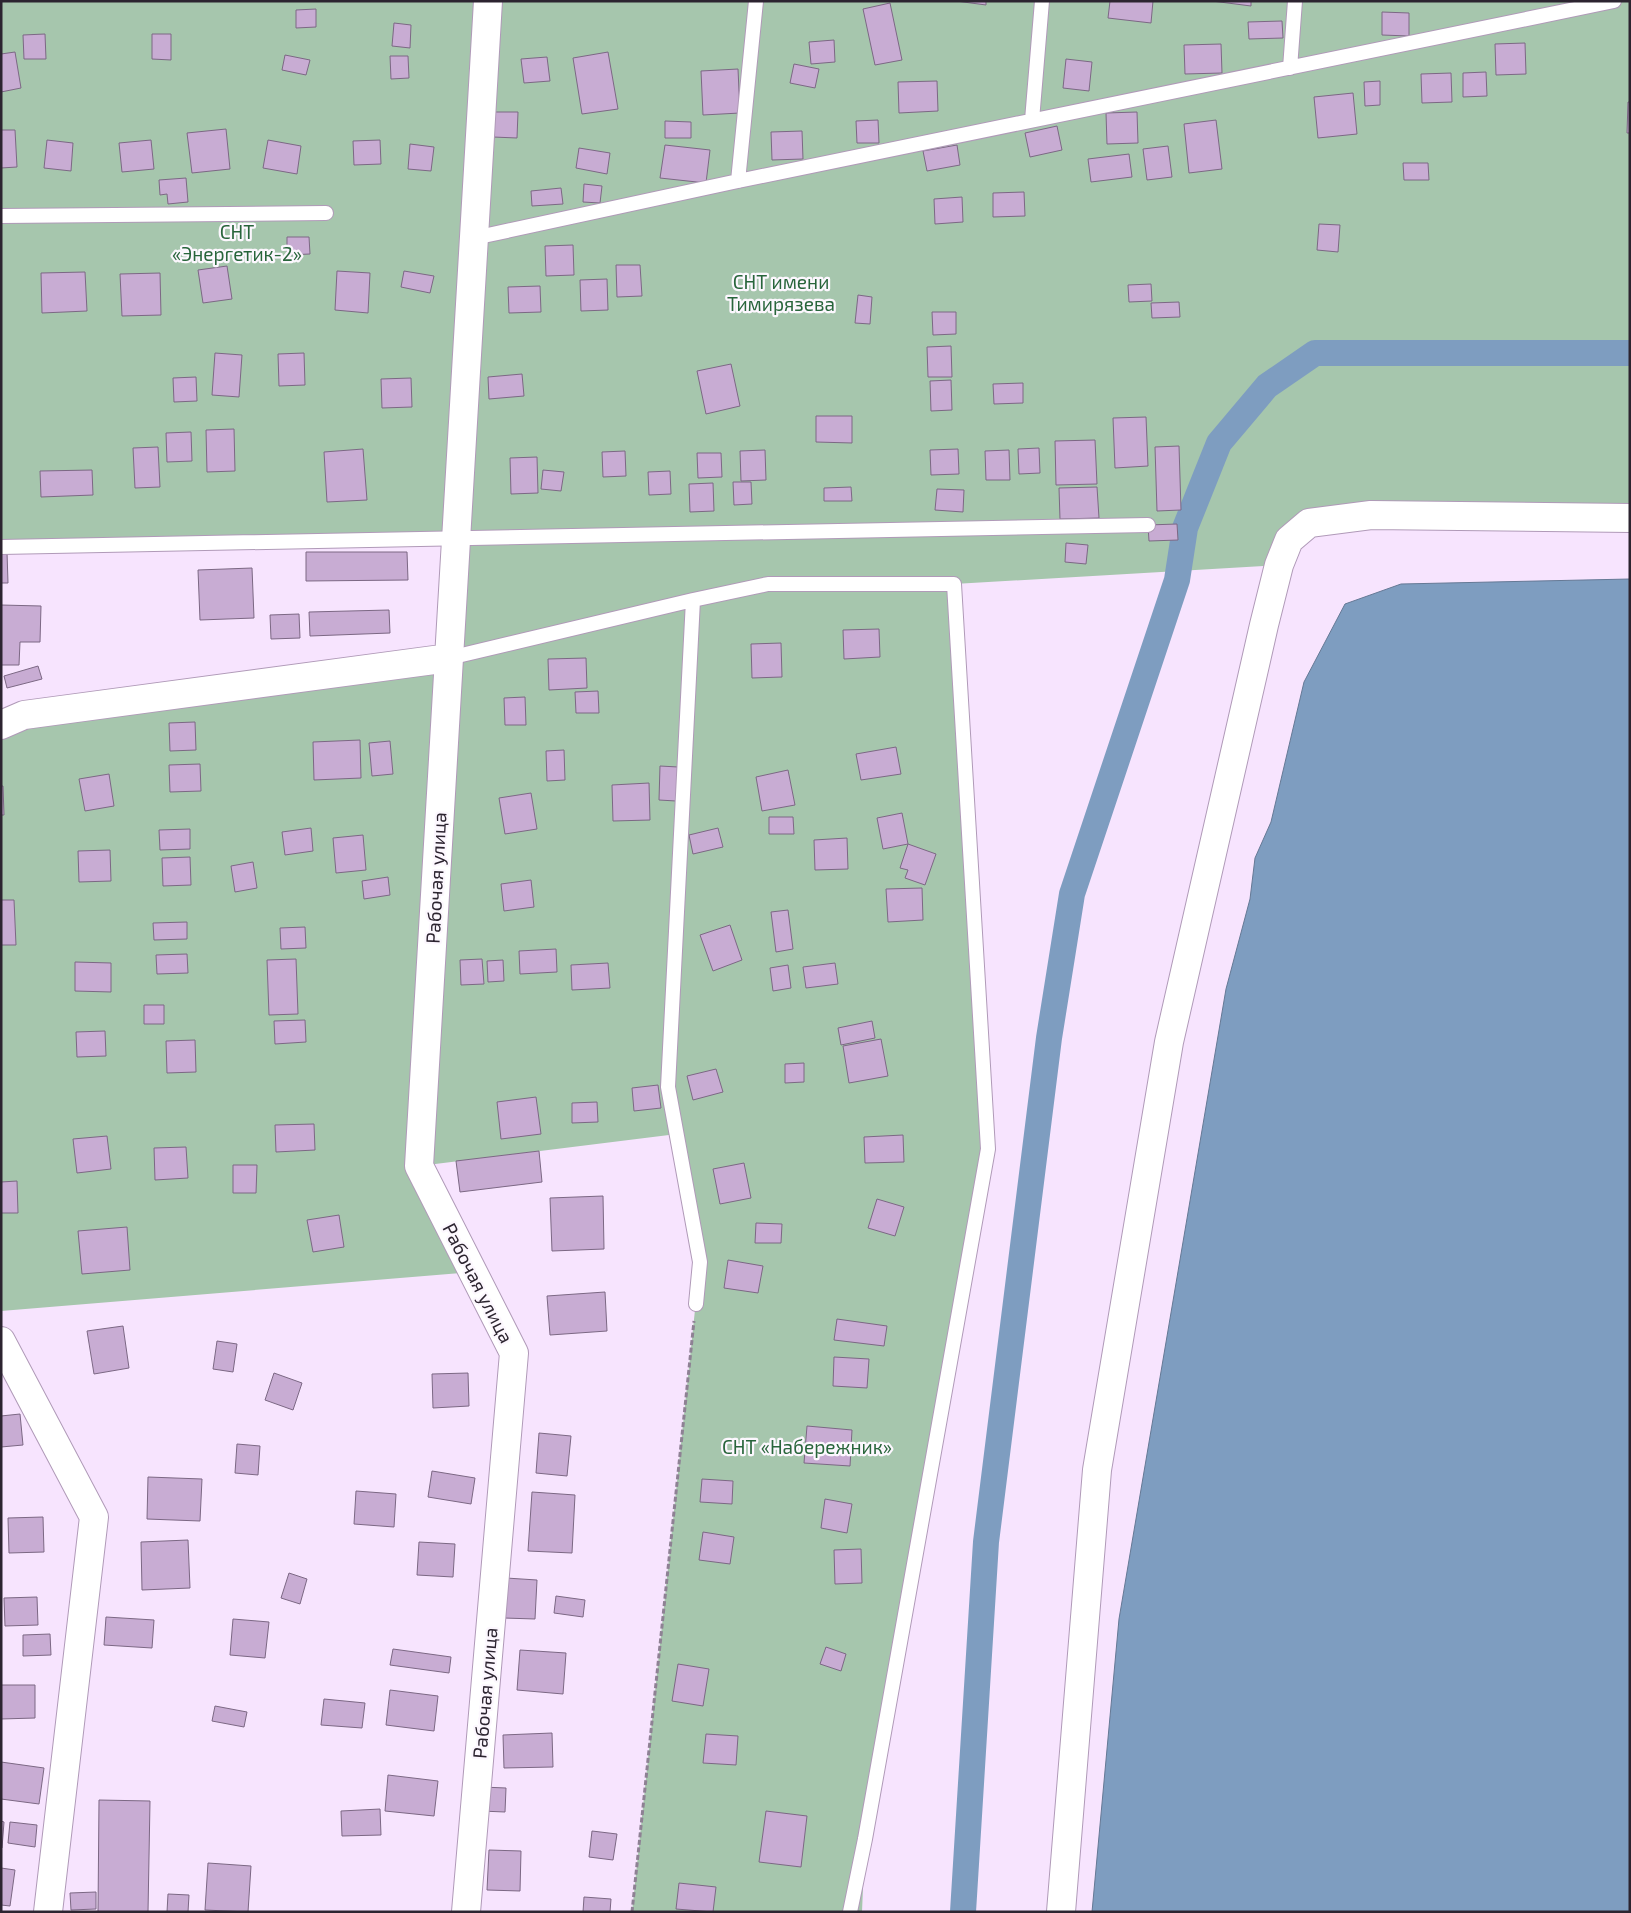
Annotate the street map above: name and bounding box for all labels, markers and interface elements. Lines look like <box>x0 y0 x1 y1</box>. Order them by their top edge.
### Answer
park label: СНТ «Энергетик-2» <box>172 220 302 265</box>
park label: СНТ имени Тимирязева <box>727 270 835 315</box>
street label: Рабочая улица <box>421 812 451 944</box>
street label: Рабочая улица <box>437 1219 519 1347</box>
park label: СНТ «Набережник» <box>722 1435 892 1458</box>
street label: Рабочая улица <box>467 1626 503 1760</box>

